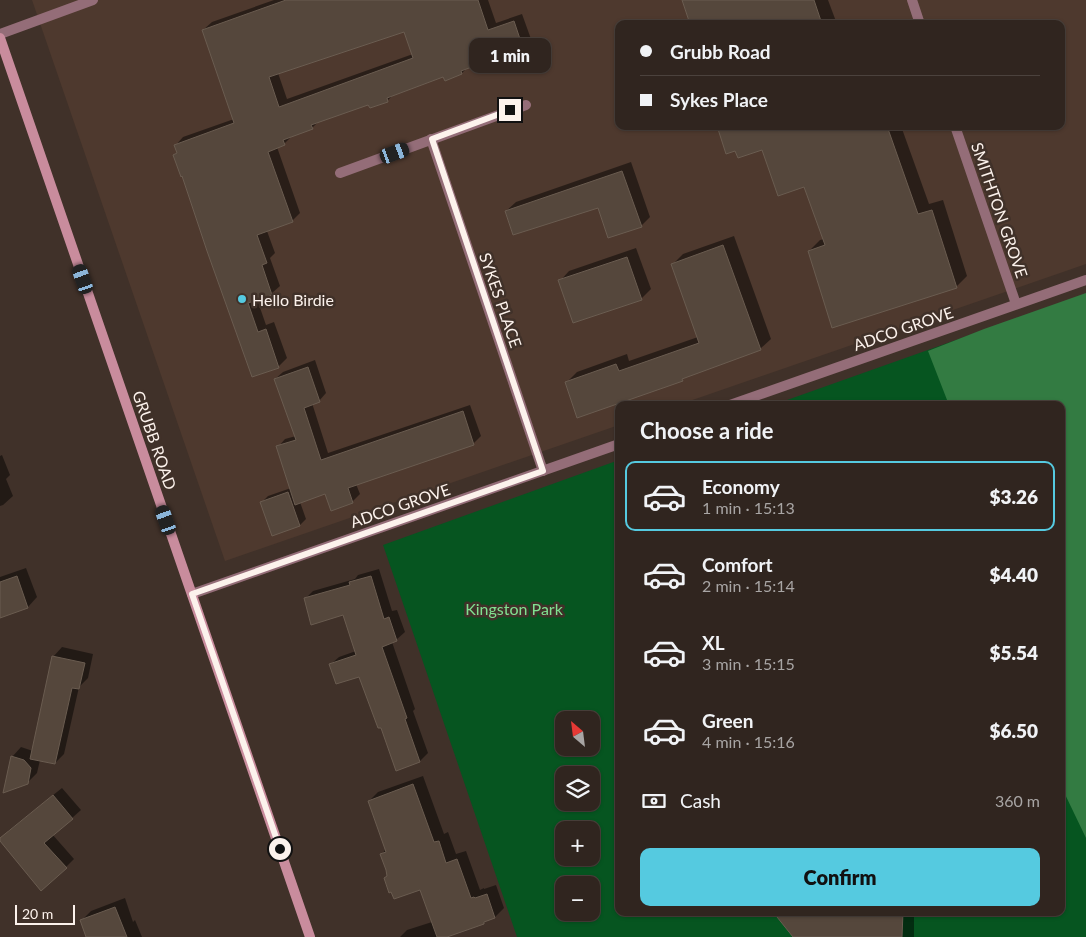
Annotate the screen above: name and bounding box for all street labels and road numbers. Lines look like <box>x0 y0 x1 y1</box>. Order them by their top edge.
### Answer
street label: SMITHTON GROVE <box>968 140 1032 280</box>
street label: SYKES PLACE <box>476 250 526 350</box>
street label: ADCO GROVE <box>850 302 956 354</box>
street label: GRUBB ROAD <box>129 388 181 492</box>
street label: ADCO GROVE <box>347 479 453 531</box>

